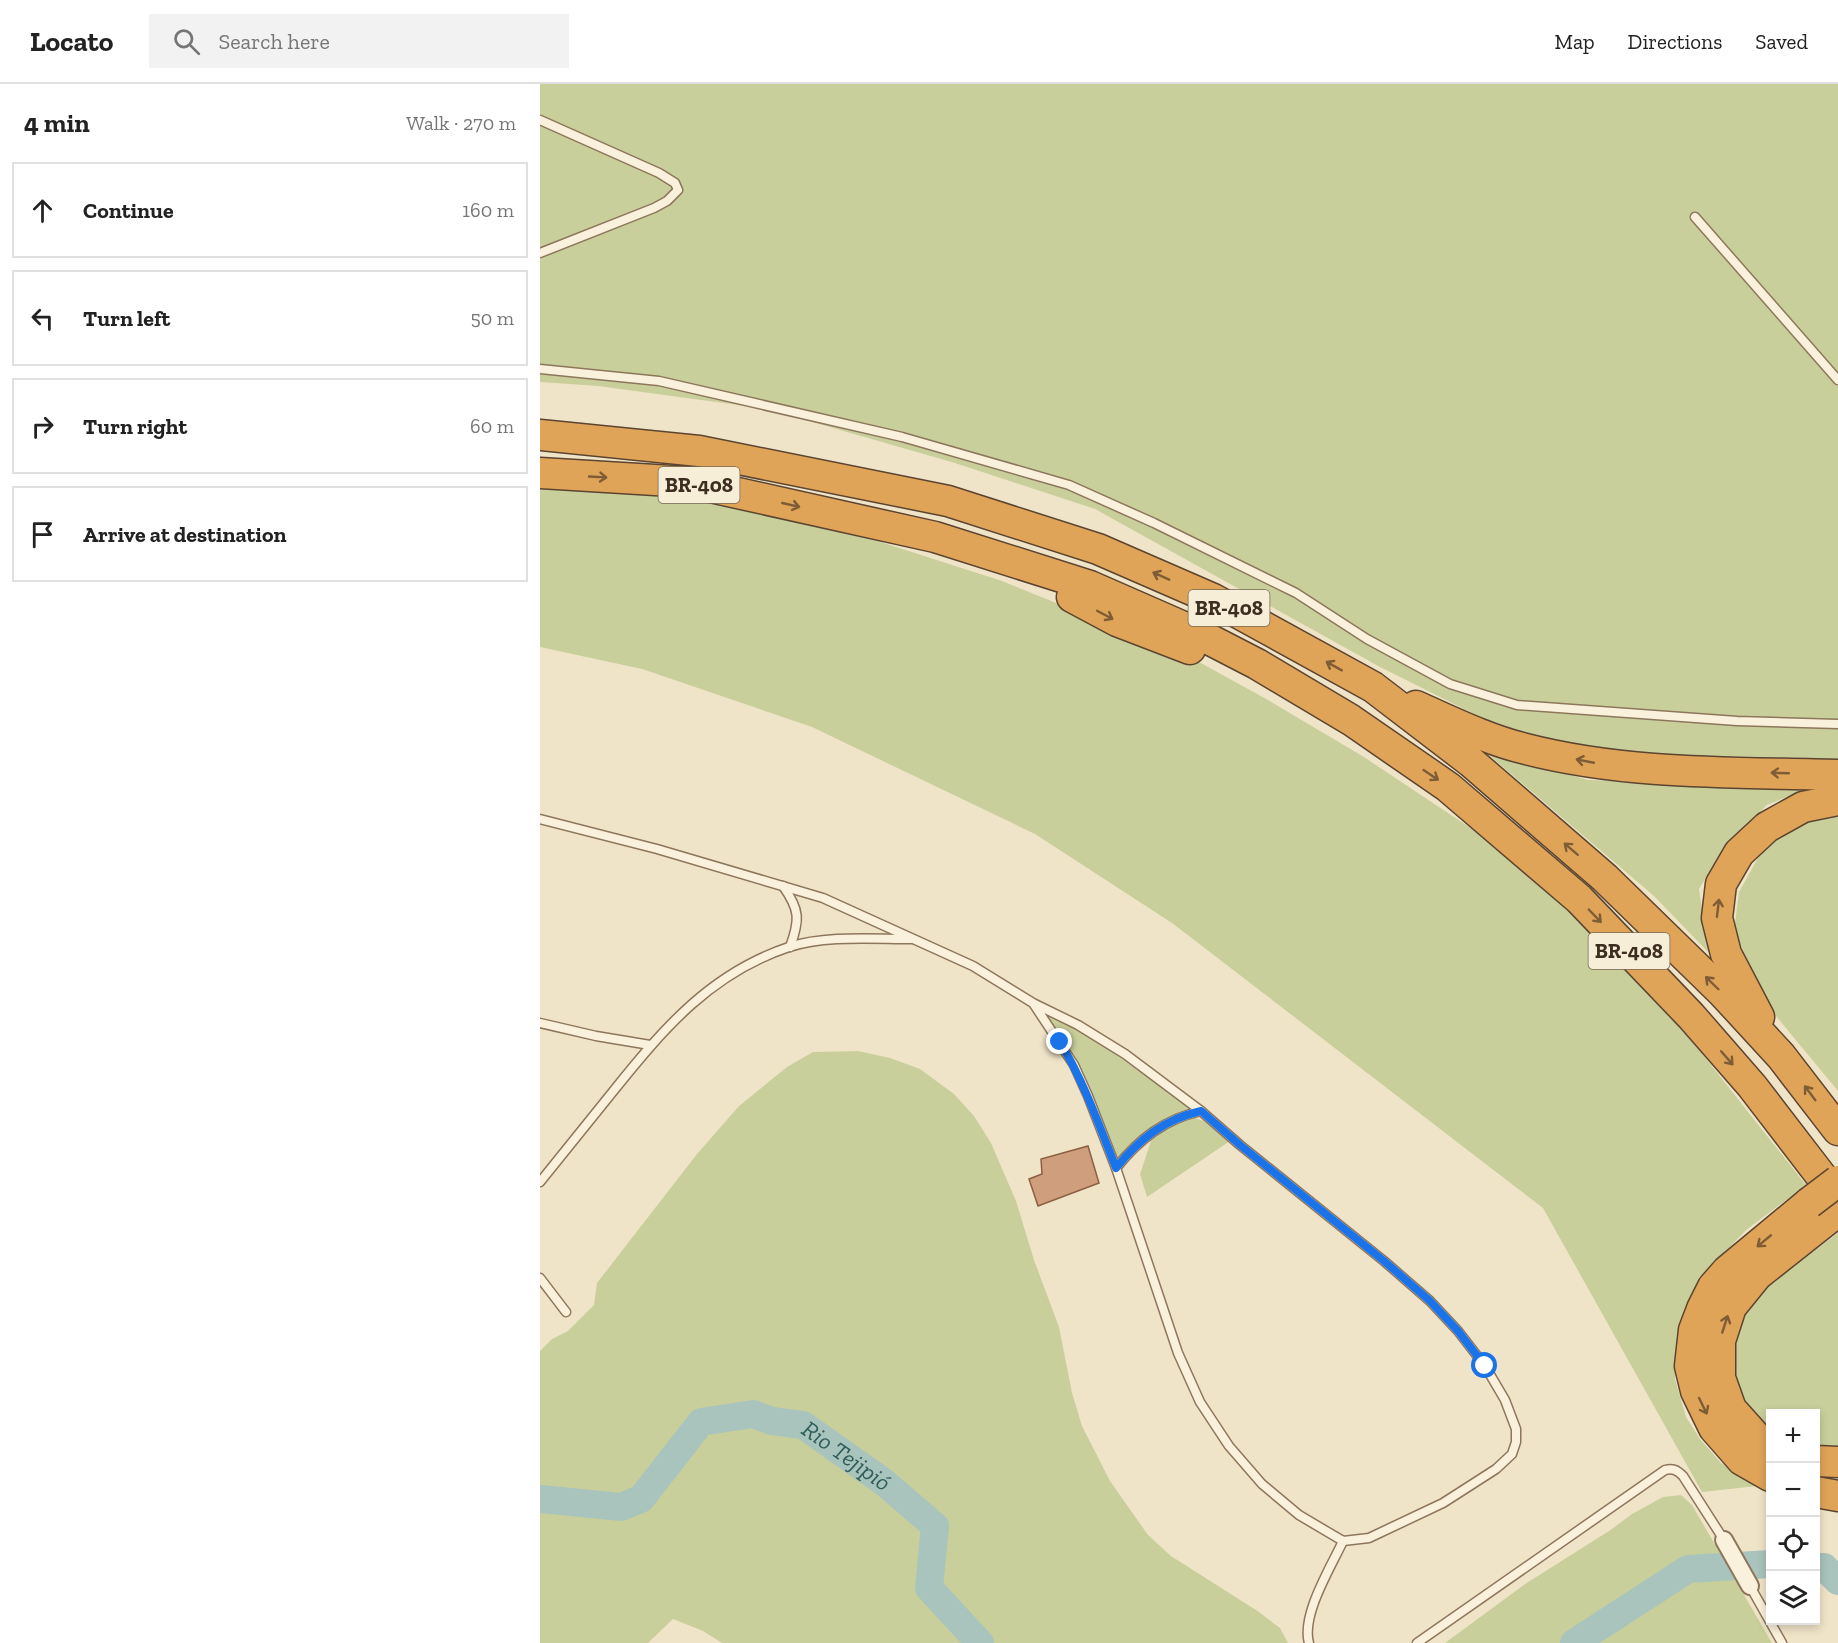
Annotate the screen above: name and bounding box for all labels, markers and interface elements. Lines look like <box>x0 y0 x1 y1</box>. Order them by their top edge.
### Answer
search box <box>149 14 569 68</box>
text: Locato <box>30 25 113 58</box>
icon: search <box>170 25 203 58</box>
text: Search here <box>218 28 330 55</box>
text: Map <box>1555 29 1595 54</box>
text: Directions <box>1628 29 1722 54</box>
text: Saved <box>1755 29 1808 54</box>
text: 4 min <box>24 107 90 139</box>
text: Walk · 270 m <box>406 111 516 135</box>
icon: ahead <box>26 194 59 227</box>
text: Continue <box>83 197 174 224</box>
text: 160 m <box>462 198 514 222</box>
icon: left <box>26 302 59 335</box>
text: Turn left <box>83 305 170 332</box>
text: 50 m <box>470 306 514 330</box>
icon: right <box>26 410 59 443</box>
text: Turn right <box>83 413 187 440</box>
text: 60 m <box>470 414 514 438</box>
road number: BR-408 <box>658 467 740 503</box>
one-way arrow <box>588 471 608 482</box>
one-way arrow <box>780 500 800 511</box>
icon: arrive <box>26 518 59 551</box>
text: Arrive at destination <box>83 521 286 548</box>
one-way arrow <box>1152 570 1170 582</box>
road number: BR-408 <box>1188 590 1270 626</box>
one-way arrow <box>1096 609 1113 621</box>
one-way arrow <box>1326 660 1343 672</box>
one-way arrow <box>1576 755 1595 766</box>
one-way arrow <box>1770 768 1790 779</box>
one-way arrow <box>1422 769 1439 781</box>
one-way arrow <box>1563 842 1579 855</box>
one-way arrow <box>1713 898 1724 918</box>
one-way arrow <box>1588 908 1602 923</box>
road number: BR-408 <box>1588 933 1670 969</box>
one-way arrow <box>1705 975 1720 990</box>
route end <box>1046 1028 1072 1054</box>
one-way arrow <box>1720 1050 1734 1066</box>
one-way arrow <box>1803 1085 1816 1101</box>
one-way arrow <box>1756 1234 1772 1247</box>
one-way arrow <box>1721 1315 1732 1334</box>
route start <box>1471 1352 1497 1378</box>
one-way arrow <box>1698 1397 1710 1415</box>
map controls <box>1766 1409 1820 1625</box>
button: + <box>1766 1409 1820 1463</box>
water label: Rio Tejipió <box>797 1414 897 1497</box>
button: − <box>1766 1463 1820 1517</box>
button: locate <box>1766 1517 1820 1571</box>
button: layers <box>1766 1571 1820 1625</box>

